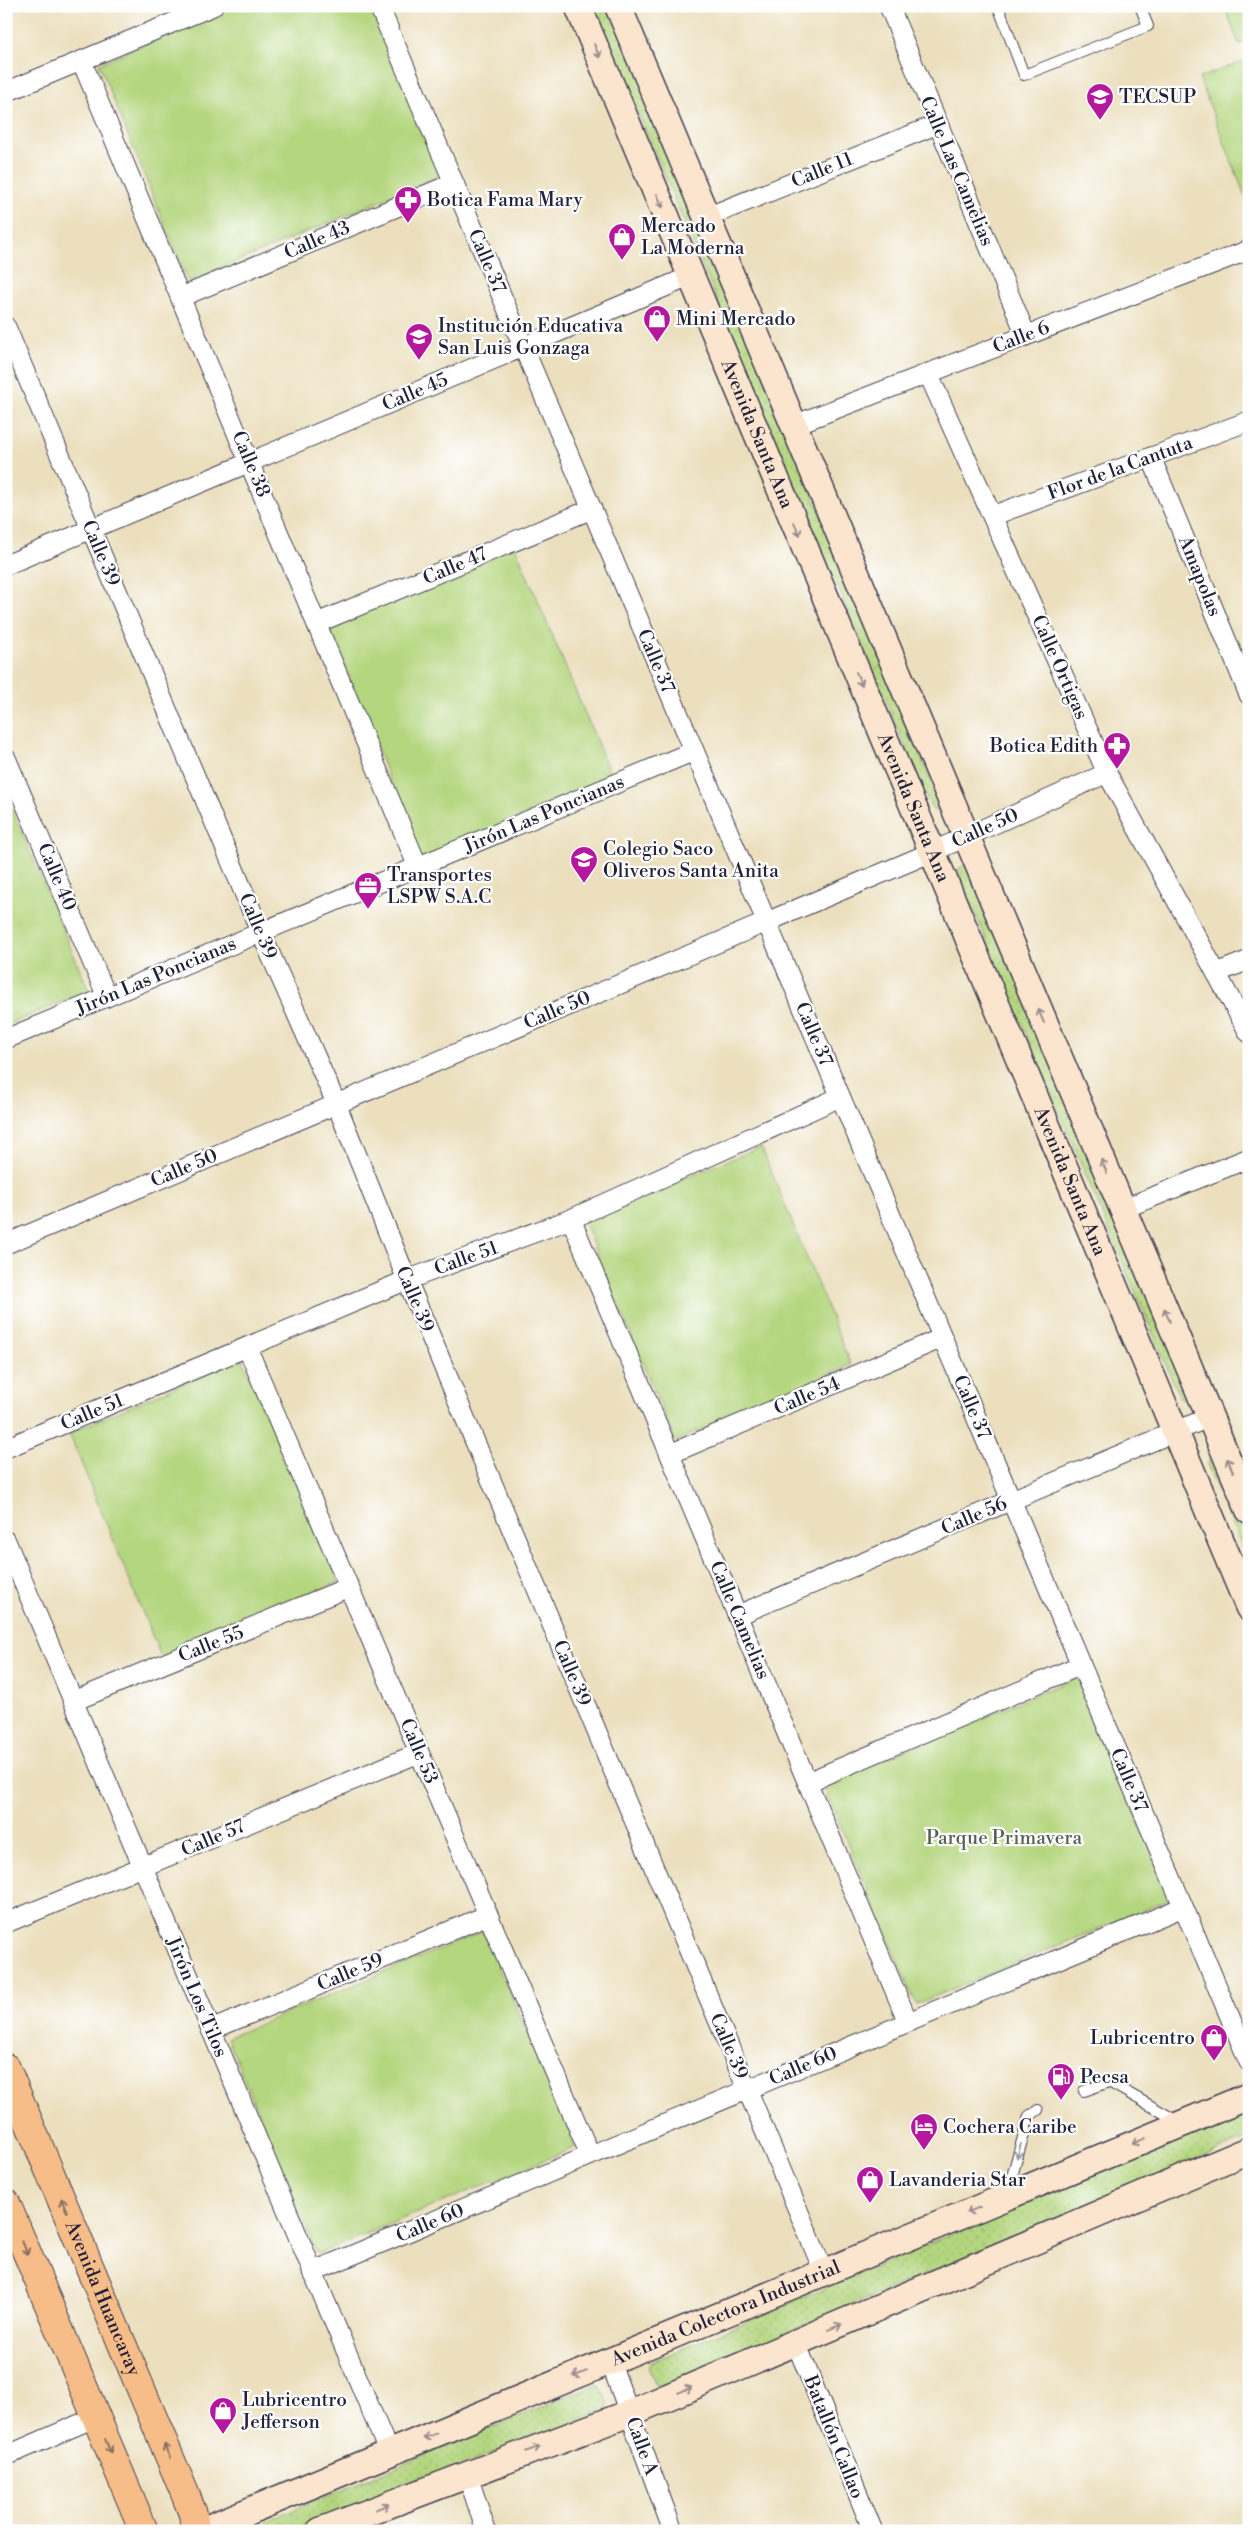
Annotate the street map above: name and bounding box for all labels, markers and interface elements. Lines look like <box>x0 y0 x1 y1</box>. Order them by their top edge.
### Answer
one-way arrow <box>593 43 602 58</box>
school or university icon: TECSUP <box>1085 82 1115 121</box>
place label: TECSUP <box>1119 85 1196 109</box>
street label: Calle Las Camelias <box>915 92 999 250</box>
street label: Calle 11 <box>788 147 856 193</box>
pharmacy icon: Botica Fama Mary <box>393 185 423 224</box>
place label: Botica Fama Mary <box>426 188 583 212</box>
one-way arrow <box>655 193 665 208</box>
place label: Mercado La Moderna <box>641 214 745 260</box>
street label: Calle 43 <box>280 215 354 265</box>
shop icon: Mercado La Moderna <box>607 222 637 261</box>
street label: Calle 37 <box>463 225 511 297</box>
shop icon: Mini Mercado <box>642 304 672 343</box>
place label: Mini Mercado <box>676 307 796 331</box>
place label: Institución Educativa San Luis Gonzaga <box>438 314 623 360</box>
street label: Calle 6 <box>989 315 1053 359</box>
school or university icon: Institución Educativa San Luis Gonzaga <box>404 322 434 361</box>
street label: Avenida Santa Ana <box>715 355 799 512</box>
street label: Calle 45 <box>378 367 452 417</box>
street label: Calle 38 <box>226 427 276 501</box>
street label: Flor de la Cantuta <box>1044 431 1196 505</box>
street label: Calle 39 <box>76 516 126 590</box>
one-way arrow <box>792 521 802 536</box>
street label: Amapolas <box>1173 531 1227 620</box>
street label: Calle 47 <box>419 542 491 590</box>
street label: Calle Ortigas <box>1026 611 1094 723</box>
street label: Calle 37 <box>632 625 680 697</box>
one-way arrow <box>856 671 865 686</box>
street label: Avenida Santa Ana <box>871 729 956 886</box>
pharmacy icon: Botica Edith <box>1102 731 1132 770</box>
place label: Botica Edith <box>989 734 1098 758</box>
street label: Jirón Las Poncianas <box>459 769 628 859</box>
street label: Calle 50 <box>948 803 1022 853</box>
place label: Colegio Saco Oliveros Santa Anita <box>603 837 779 883</box>
street label: Calle 40 <box>32 839 82 915</box>
school or university icon: Colegio Saco Oliveros Santa Anita <box>569 845 599 884</box>
place label: Transportes LSPW S.A.C <box>387 863 492 909</box>
office icon: Transportes LSPW S.A.C <box>353 871 383 910</box>
street label: Calle 39 <box>233 889 283 963</box>
street label: Jirón Las Poncianas <box>71 931 240 1021</box>
street label: Calle 50 <box>520 985 594 1035</box>
street label: Calle 37 <box>790 998 838 1070</box>
one-way arrow <box>1036 1009 1046 1024</box>
street label: Avenida Santa Ana <box>1028 1102 1112 1260</box>
street label: Calle 50 <box>147 1143 221 1193</box>
one-way arrow <box>1099 1159 1109 1174</box>
street label: Calle 51 <box>431 1235 501 1281</box>
street label: Calle 39 <box>390 1262 440 1336</box>
one-way arrow <box>1162 1308 1172 1323</box>
street label: Calle 54 <box>770 1371 844 1421</box>
street label: Calle 37 <box>948 1371 996 1443</box>
street label: Calle 51 <box>57 1388 127 1436</box>
one-way arrow <box>1225 1458 1234 1473</box>
street label: Calle 56 <box>937 1491 1011 1541</box>
street label: Calle Camelias <box>704 1557 776 1683</box>
street label: Calle 55 <box>175 1620 247 1668</box>
street label: Calle 39 <box>547 1636 597 1710</box>
street label: Calle 53 <box>395 1715 443 1787</box>
street label: Calle 37 <box>1105 1744 1153 1816</box>
street label: Calle 57 <box>178 1814 249 1862</box>
park label: Parque Primavera <box>926 1826 1082 1850</box>
street label: Jirón Los Tilos <box>160 1932 233 2061</box>
street label: Calle 59 <box>313 1947 387 1997</box>
street label: Calle 39 <box>704 2009 754 2083</box>
shop icon: Lubricentro <box>1199 2023 1229 2062</box>
place label: Lubricentro <box>1090 2026 1195 2050</box>
street label: Calle 60 <box>765 2041 841 2091</box>
fuel station icon: Pecsa <box>1046 2062 1076 2101</box>
place label: Pecsa <box>1080 2065 1129 2089</box>
hotel icon: Cochera Caribe <box>909 2112 939 2151</box>
place label: Cochera Caribe <box>943 2115 1077 2139</box>
one-way arrow <box>1132 2137 1147 2147</box>
one-way arrow <box>1014 2142 1023 2158</box>
shop icon: Lavanderia Star <box>855 2165 885 2204</box>
place label: Lavanderia Star <box>889 2168 1026 2192</box>
one-way arrow <box>58 2198 68 2213</box>
street label: Calle 60 <box>392 2198 468 2248</box>
one-way arrow <box>966 2206 981 2216</box>
street label: Avenida Huancaray <box>59 2216 146 2380</box>
one-way arrow <box>21 2240 30 2255</box>
street label: Avenida Colectora Industrial <box>607 2255 844 2372</box>
one-way arrow <box>827 2321 842 2331</box>
one-way arrow <box>573 2369 588 2379</box>
street label: Batallón Callao <box>798 2371 870 2502</box>
one-way arrow <box>677 2384 692 2394</box>
place label: Lubricentro Jefferson <box>241 2388 347 2434</box>
shop icon: Lubricentro Jefferson <box>208 2396 238 2435</box>
street label: Calle A <box>620 2413 664 2479</box>
one-way arrow <box>423 2431 438 2441</box>
one-way arrow <box>104 2438 114 2453</box>
one-way arrow <box>526 2443 541 2452</box>
one-way arrow <box>162 2444 172 2459</box>
one-way arrow <box>374 2502 389 2511</box>

